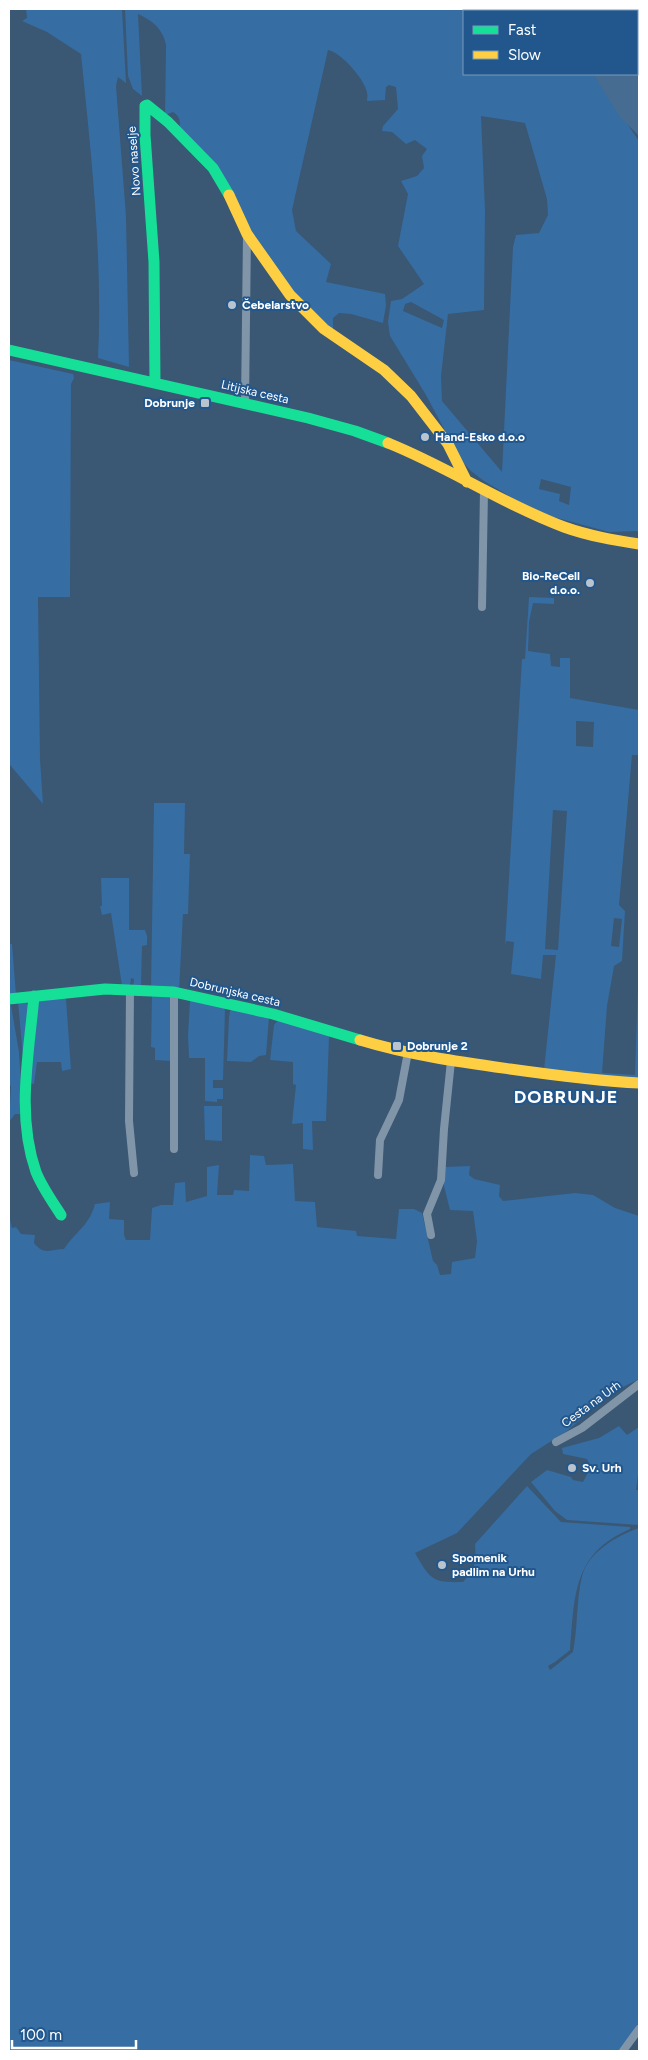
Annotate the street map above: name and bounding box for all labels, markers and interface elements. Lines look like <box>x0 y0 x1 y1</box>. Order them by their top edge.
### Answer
legend <box>463 10 638 75</box>
text: Fast <box>508 21 537 39</box>
text: Slow <box>508 46 541 64</box>
street label: Novo naselje <box>125 125 143 196</box>
place label: Čebelarstvo <box>242 298 309 312</box>
marker: Čebelarstvo <box>226 299 238 311</box>
street label: Litijska cesta <box>220 377 290 407</box>
place label: Dobrunje <box>144 396 195 410</box>
marker: Dobrunje <box>199 397 211 409</box>
place label: Hand-Esko d.o.o <box>435 430 525 444</box>
marker: Hand-Esko d.o.o <box>419 431 431 443</box>
place label: Bio-ReCell d.o.o. <box>522 569 580 597</box>
marker: Bio-ReCell d.o.o. <box>584 577 596 589</box>
street label: Dobrunjska cesta <box>188 975 282 1009</box>
place label: Dobrunje 2 <box>407 1039 468 1053</box>
marker: Dobrunje 2 <box>391 1040 403 1052</box>
district label: DOBRUNJE <box>514 1086 618 1108</box>
street label: Cesta na Urh <box>559 1378 623 1430</box>
place label: Sv. Urh <box>582 1461 622 1475</box>
marker: Sv. Urh <box>566 1462 578 1474</box>
place label: Spomenik padlim na Urhu <box>452 1551 535 1579</box>
marker: Spomenik padlim na Urhu <box>436 1559 448 1571</box>
scale bar <box>12 2018 136 2050</box>
text: 100 m <box>20 2026 62 2044</box>

